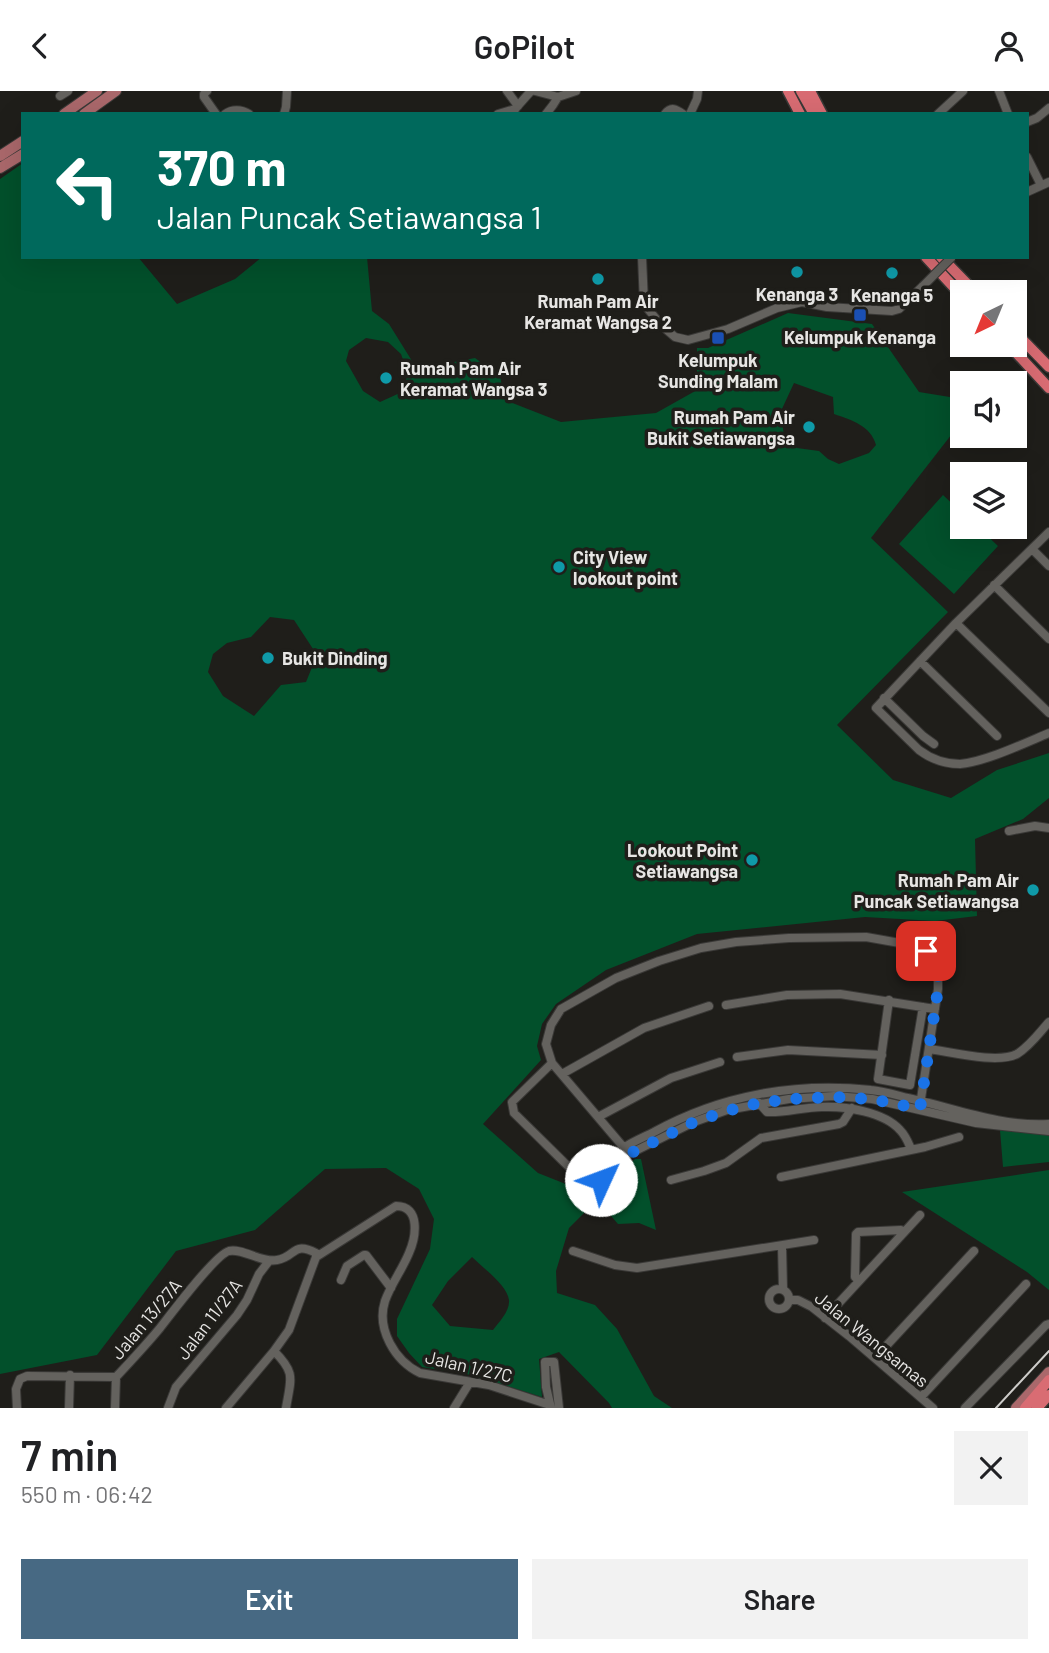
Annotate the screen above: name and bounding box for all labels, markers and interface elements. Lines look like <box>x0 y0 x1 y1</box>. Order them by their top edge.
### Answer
icon: back <box>21 27 59 65</box>
text: GoPilot <box>474 27 575 65</box>
icon: person <box>990 27 1028 65</box>
text: 370 m <box>157 137 286 196</box>
icon: left <box>42 140 133 231</box>
text: Jalan Puncak Setiawangsa 1 <box>157 197 542 235</box>
marker: Kenanga 3 <box>789 264 805 280</box>
marker: Kenanga 5 <box>884 265 900 281</box>
marker: Rumah Pam Air Keramat Wangsa 2 <box>590 271 606 287</box>
north arrow <box>950 280 1027 357</box>
map controls <box>950 280 1027 539</box>
place label: Kenanga 3 <box>756 283 838 305</box>
place label: Kenanga 5 <box>851 284 934 306</box>
place label: Rumah Pam Air Keramat Wangsa 2 <box>524 290 672 333</box>
marker: Kelumpuk Kenanga <box>852 307 868 323</box>
place label: Kelumpuk Kenanga <box>784 326 936 348</box>
marker: Kelumpuk Sunding Malam <box>710 330 726 346</box>
place label: Kelumpuk Sunding Malam <box>658 349 778 392</box>
place label: Rumah Pam Air Keramat Wangsa 3 <box>400 357 547 400</box>
marker: Rumah Pam Air Keramat Wangsa 3 <box>378 370 394 386</box>
button: sound <box>950 371 1027 448</box>
place label: Rumah Pam Air Bukit Setiawangsa <box>647 406 795 449</box>
marker: Rumah Pam Air Bukit Setiawangsa <box>801 419 817 435</box>
button: layers <box>950 462 1027 539</box>
place label: City View lookout point <box>573 546 678 589</box>
marker: City View lookout point <box>551 559 567 575</box>
place label: Bukit Dinding <box>282 647 388 669</box>
marker: Bukit Dinding <box>260 650 276 666</box>
place label: Lookout Point Setiawangsa <box>627 839 738 882</box>
marker: Lookout Point Setiawangsa <box>744 852 760 868</box>
place label: Rumah Pam Air Puncak Setiawangsa <box>854 869 1019 912</box>
marker: Rumah Pam Air Puncak Setiawangsa <box>1025 882 1041 898</box>
pin <box>896 921 956 981</box>
icon: arrive <box>907 932 945 970</box>
position arrow <box>564 1143 638 1217</box>
street label: Jalan 13/27A <box>106 1274 186 1364</box>
street label: Jalan 11/27A <box>172 1274 246 1364</box>
street label: Jalan Wangsamas <box>811 1286 933 1392</box>
street label: Jalan 1/27C <box>423 1345 515 1387</box>
text: 7 min <box>21 1429 118 1479</box>
button: close <box>954 1431 1028 1505</box>
text: 550 m · 06:42 <box>21 1480 153 1508</box>
button: Exit <box>21 1559 518 1639</box>
button: Share <box>532 1559 1028 1639</box>

